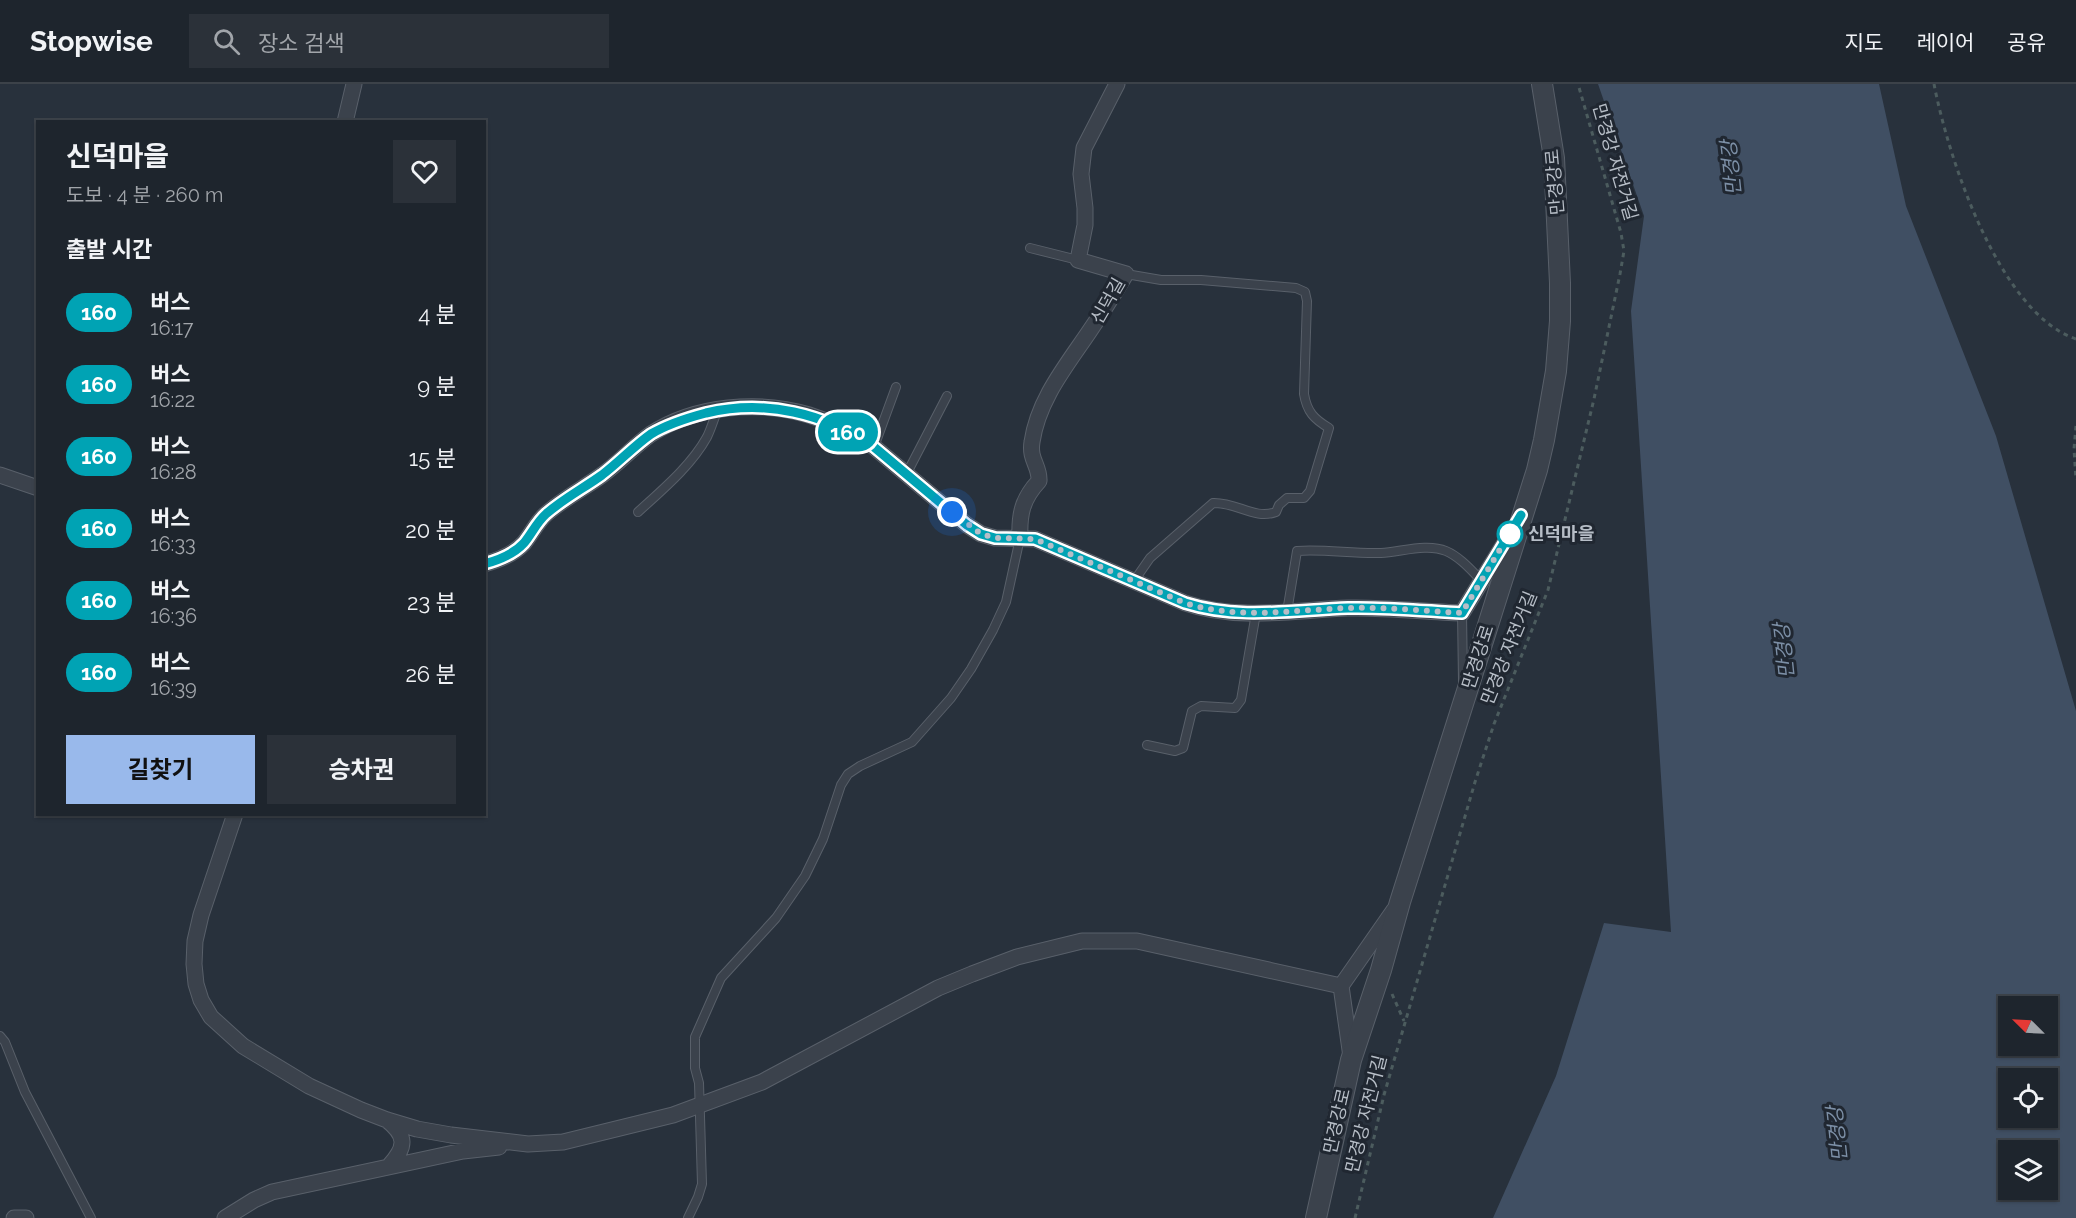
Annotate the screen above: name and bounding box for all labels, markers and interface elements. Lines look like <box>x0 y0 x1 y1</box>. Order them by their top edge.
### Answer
search box <box>189 14 609 68</box>
text: Stopwise <box>30 25 153 58</box>
icon: search <box>210 25 243 58</box>
text: 장소 검색 <box>258 30 344 56</box>
text: 지도 <box>1845 30 1883 55</box>
text: 레이어 <box>1916 30 1974 55</box>
text: 공유 <box>2007 30 2046 55</box>
street label: 만경강 자전거길 <box>1589 101 1642 223</box>
water label: 만경강 <box>1716 137 1746 197</box>
text: 신덕마을 <box>66 140 169 173</box>
button: heart <box>393 140 456 203</box>
street label: 만경강로 <box>1541 148 1568 216</box>
text: 도보 · 4 분 · 260 m <box>66 183 223 207</box>
text: 출발 시간 <box>66 236 152 262</box>
street label: 신덕길 <box>1086 274 1129 328</box>
text: 버스 <box>150 289 190 315</box>
text: 160 <box>81 300 117 325</box>
text: 4 분 <box>418 301 456 327</box>
text: 16:17 <box>150 316 194 340</box>
text: 버스 <box>150 361 190 387</box>
text: 160 <box>81 372 117 397</box>
text: 9 분 <box>417 373 456 399</box>
text: 16:22 <box>150 388 195 412</box>
line badge: 160 <box>814 412 882 452</box>
text: 160 <box>830 420 866 445</box>
text: 버스 <box>150 433 190 459</box>
text: 160 <box>81 444 117 469</box>
text: 15 분 <box>409 445 456 471</box>
text: 16:28 <box>150 460 197 484</box>
your location <box>937 497 967 527</box>
text: 버스 <box>150 505 190 531</box>
text: 160 <box>81 516 117 541</box>
text: 20 분 <box>405 517 456 543</box>
marker: 신덕마을 <box>1497 521 1523 547</box>
place label: 신덕마을 <box>1528 523 1594 544</box>
text: 16:33 <box>150 532 196 556</box>
text: 버스 <box>150 577 190 603</box>
text: 160 <box>81 588 117 613</box>
street label: 만경강 자전거길 <box>1476 588 1541 708</box>
text: 23 분 <box>407 589 456 615</box>
text: 16:36 <box>150 604 197 628</box>
water label: 만경강 <box>1769 620 1799 680</box>
street label: 만경강로 <box>1457 622 1498 692</box>
text: 버스 <box>150 649 190 675</box>
text: 160 <box>81 660 117 685</box>
text: 26 분 <box>405 661 456 687</box>
text: 16:39 <box>150 676 197 700</box>
button: 길찾기 <box>66 735 255 804</box>
button: 승차권 <box>267 735 456 804</box>
north arrow <box>1998 996 2058 1056</box>
map controls <box>1998 996 2058 1200</box>
street label: 만경강 자전거길 <box>1341 1053 1390 1175</box>
button: locate <box>1998 1068 2058 1128</box>
street label: 만경강로 <box>1319 1086 1354 1156</box>
water label: 만경강 <box>1822 1103 1852 1163</box>
button: layers <box>1998 1140 2058 1200</box>

